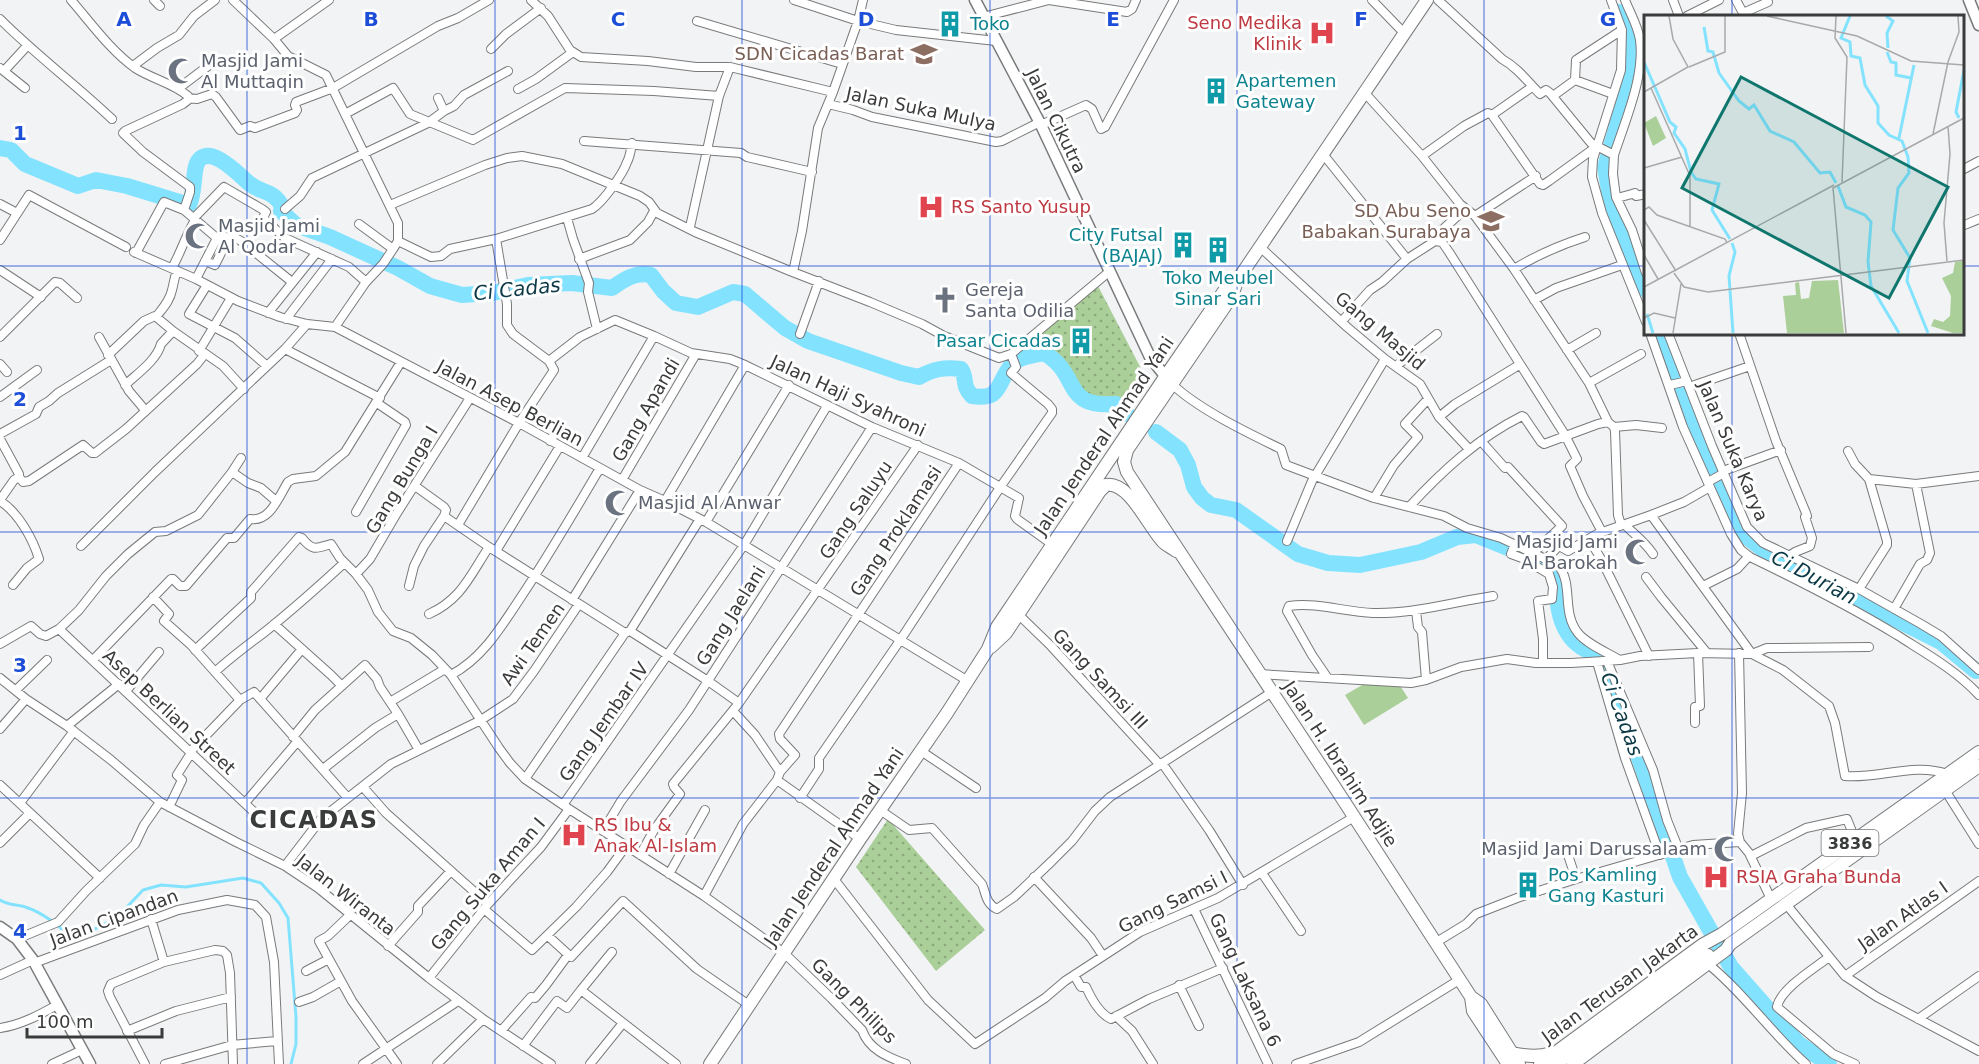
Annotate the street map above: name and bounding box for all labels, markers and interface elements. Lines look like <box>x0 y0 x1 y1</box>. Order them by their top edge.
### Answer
text: A <box>116 7 132 31</box>
text: B <box>363 7 379 31</box>
text: C <box>611 7 625 31</box>
text: D <box>858 7 874 31</box>
text: E <box>1106 7 1120 31</box>
text: F <box>1354 7 1368 31</box>
text: G <box>1600 7 1616 31</box>
building icon: Toko <box>935 9 965 39</box>
place label: Seno Medika Klinik <box>1187 12 1303 54</box>
place label: Toko <box>969 13 1010 34</box>
inset map <box>1644 15 1964 334</box>
hospital icon: Seno Medika Klinik <box>1307 18 1337 48</box>
school or university icon: SDN Cicadas Barat <box>909 39 939 69</box>
place label: SDN Cicadas Barat <box>735 43 904 64</box>
place label: Masjid Jami Al Muttaqin <box>201 50 304 92</box>
mosque icon: Masjid Jami Al Muttaqin <box>166 56 196 86</box>
street label: Jalan Cikutra <box>1022 64 1091 177</box>
place label: Apartemen Gateway <box>1236 70 1336 112</box>
building icon: Apartemen Gateway <box>1201 76 1231 106</box>
street label: Jalan Suka Mulya <box>843 82 998 135</box>
text: 1 <box>13 121 27 145</box>
hospital icon: RS Santo Yusup <box>916 192 946 222</box>
place label: RS Santo Yusup <box>951 196 1091 217</box>
place label: SD Abu Seno Babakan Surabaya <box>1301 200 1471 242</box>
school or university icon: SD Abu Seno Babakan Surabaya <box>1476 206 1506 236</box>
place label: Masjid Jami Al Qodar <box>218 215 320 257</box>
mosque icon: Masjid Jami Al Qodar <box>183 221 213 251</box>
place label: City Futsal (BAJAJ) <box>1069 224 1163 266</box>
building icon: City Futsal (BAJAJ) <box>1168 230 1198 260</box>
building icon: Toko Meubel Sinar Sari <box>1203 235 1233 265</box>
place label: Toko Meubel Sinar Sari <box>1162 267 1273 309</box>
water label: Ci Cadas <box>472 272 562 306</box>
place label: Gereja Santa Odilia <box>965 279 1074 321</box>
church icon: Gereja Santa Odilia <box>930 285 960 315</box>
street label: Gang Masjid <box>1331 287 1430 374</box>
building icon: Pasar Cicadas <box>1066 326 1096 356</box>
place label: Pasar Cicadas <box>936 330 1061 351</box>
street label: Jalan Jenderal Ahmad Yani <box>1029 333 1178 540</box>
street label: Jalan Haji Syahroni <box>766 350 929 441</box>
street label: Gang Apandi <box>607 354 684 465</box>
street label: Jalan Asep Berlian <box>433 355 587 450</box>
street label: Jalan Suka Karya <box>1694 376 1773 524</box>
text: 2 <box>13 387 27 411</box>
street label: Gang Bunga I <box>361 422 442 538</box>
street label: Gang Saluyu <box>815 456 896 563</box>
street label: Gang Proklamasi <box>846 461 946 600</box>
mosque icon: Masjid Al Anwar <box>603 488 633 518</box>
place label: Masjid Al Anwar <box>638 492 782 513</box>
place label: Masjid Jami Al Barokah <box>1516 531 1618 573</box>
mosque icon: Masjid Jami Al Barokah <box>1623 537 1653 567</box>
water label: Ci Durian <box>1767 545 1861 609</box>
street label: Gang Jaelani <box>692 562 770 669</box>
street label: Awi Temen <box>496 598 569 689</box>
street label: Gang Samsi III <box>1049 624 1152 733</box>
street label: Asep Berlian Street <box>99 645 240 779</box>
text: 3 <box>13 653 27 677</box>
street label: Gang Jembar IV <box>555 658 653 785</box>
water label: Ci Cadas <box>1596 669 1648 759</box>
street label: Jalan H. Ibrahim Adjie <box>1278 676 1402 851</box>
street label: Jalan Jenderal Ahmad Yani <box>759 744 908 951</box>
district label: CICADAS <box>249 806 379 834</box>
street label: Gang Suka Aman I <box>426 813 549 954</box>
place label: RS Ibu & Anak Al-Islam <box>594 814 717 856</box>
hospital icon: RS Ibu & Anak Al-Islam <box>559 820 589 850</box>
road number: 3836 <box>1822 830 1878 856</box>
mosque icon: Masjid Jami Darussalaam <box>1712 834 1742 864</box>
place label: Masjid Jami Darussalaam <box>1481 838 1707 859</box>
street label: Jalan Wiranta <box>292 849 400 940</box>
hospital icon: RSIA Graha Bunda <box>1701 862 1731 892</box>
place label: Pos Kamling Gang Kasturi <box>1548 864 1664 906</box>
street label: Gang Samsi I <box>1115 866 1231 937</box>
place label: RSIA Graha Bunda <box>1736 866 1901 887</box>
building icon: Pos Kamling Gang Kasturi <box>1513 870 1543 900</box>
street label: Jalan Atlas I <box>1853 877 1952 955</box>
street label: Jalan Cipandan <box>46 885 181 951</box>
street label: Gang Laksana 6 <box>1205 910 1286 1050</box>
text: 4 <box>13 919 27 943</box>
street label: Jalan Terusan Jakarta <box>1537 920 1702 1048</box>
street label: Gang Philips <box>807 954 901 1048</box>
scale bar <box>27 1001 162 1039</box>
text: 100 m <box>36 1011 94 1032</box>

